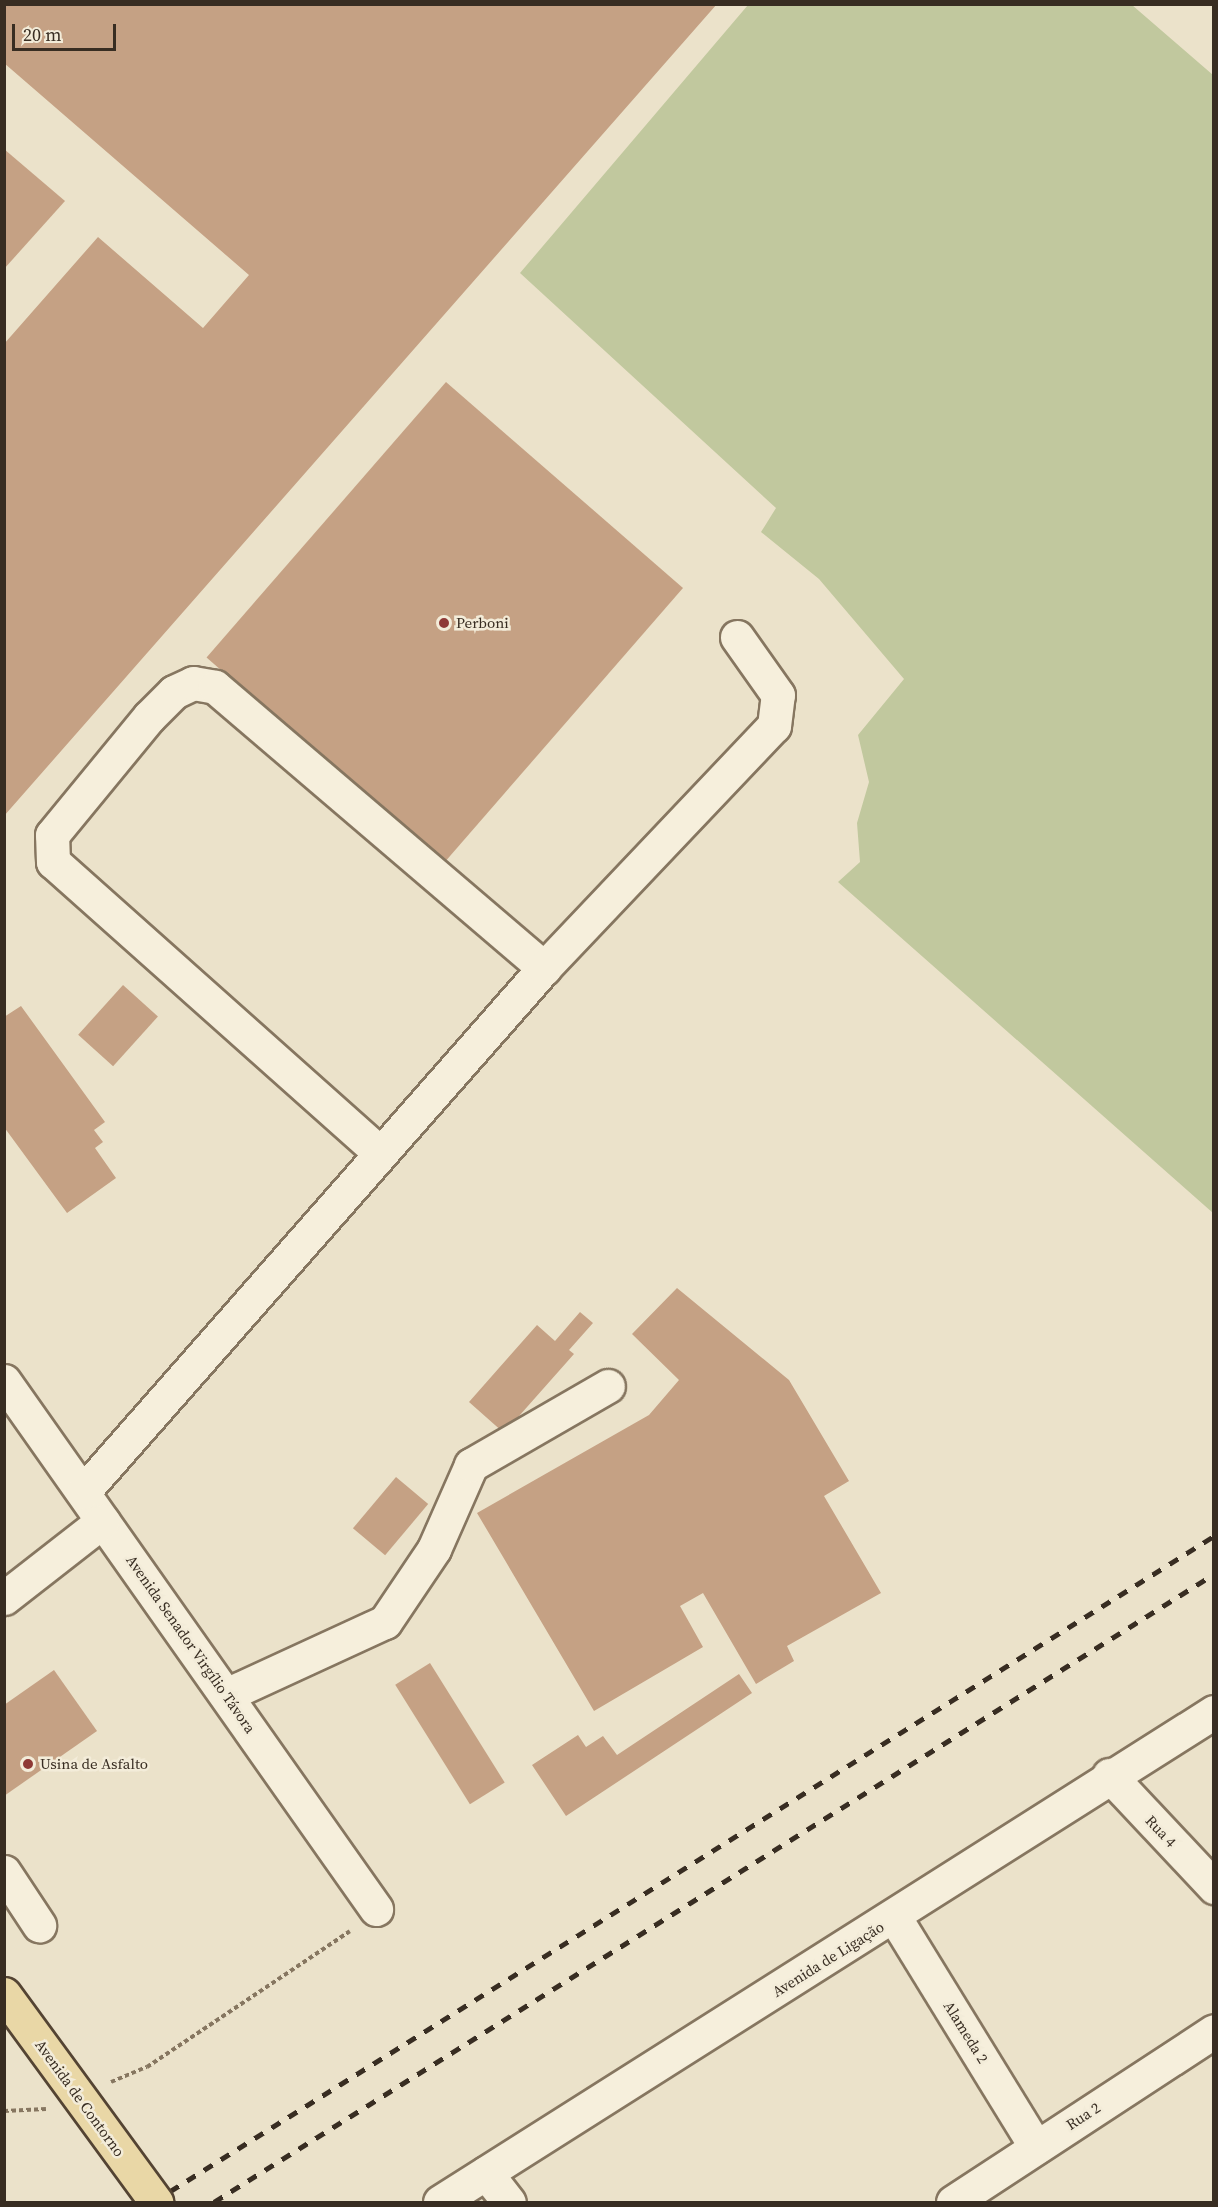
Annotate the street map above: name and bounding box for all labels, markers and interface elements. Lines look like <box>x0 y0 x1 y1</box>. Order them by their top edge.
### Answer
scale bar <box>15 12 118 50</box>
text: 20 m <box>23 22 61 47</box>
place label: Perboni <box>456 614 509 632</box>
marker: Perboni <box>437 616 451 630</box>
street label: Avenida Senador Virgílio Távora <box>122 1551 260 1737</box>
place label: Usina de Asfalto <box>40 1755 148 1773</box>
marker: Usina de Asfalto <box>21 1757 35 1771</box>
street label: Rua 4 <box>1142 1811 1180 1851</box>
street label: Avenida de Ligação <box>769 1917 887 2001</box>
street label: Alameda 2 <box>940 1998 992 2066</box>
street label: Avenida de Contorno <box>32 2036 128 2160</box>
street label: Rua 2 <box>1063 2098 1103 2134</box>

